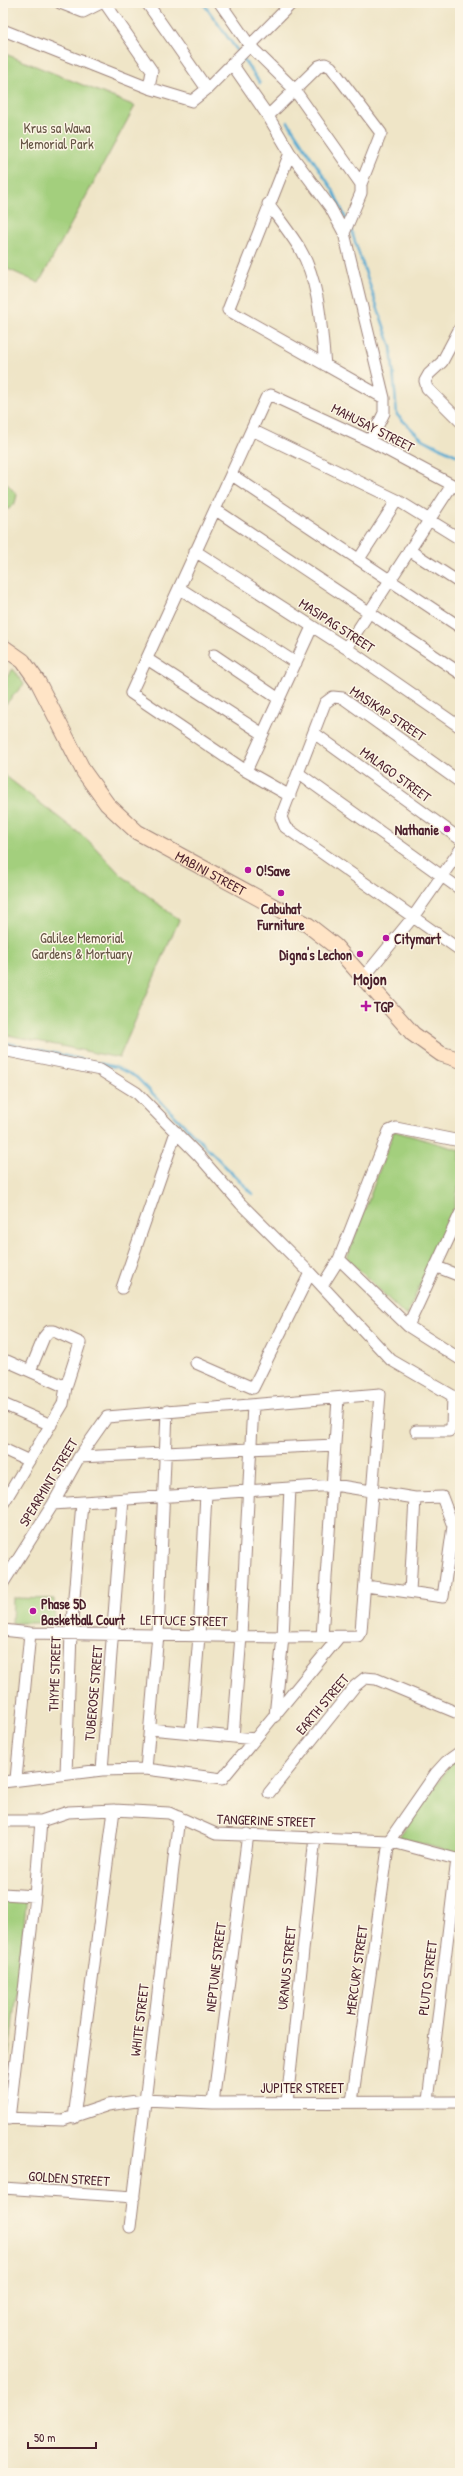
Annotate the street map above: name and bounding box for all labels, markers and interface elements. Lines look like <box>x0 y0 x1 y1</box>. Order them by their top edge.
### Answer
park label: Krus sa Wawa Memorial Park <box>20 118 94 153</box>
street label: MAHUSAY STREET <box>328 398 418 456</box>
street label: MASIPAG STREET <box>295 593 379 657</box>
street label: MASIKAP STREET <box>347 681 430 746</box>
street label: MALAGO STREET <box>357 742 436 806</box>
place label: Nathanie <box>395 820 439 839</box>
marker: Nathanie <box>442 824 452 834</box>
street label: MABINI STREET <box>172 845 250 899</box>
place label: O!Save <box>256 861 291 880</box>
marker: O!Save <box>243 865 253 875</box>
marker: Cabuhat Furniture <box>276 888 286 898</box>
place label: Cabuhat Furniture <box>256 899 305 934</box>
park label: Galilee Memorial Gardens & Mortuary <box>32 928 132 964</box>
place label: Citymart <box>394 929 442 950</box>
marker: Citymart <box>381 933 391 943</box>
place label: Digna's Lechon <box>279 945 352 966</box>
marker: Digna's Lechon <box>355 949 365 959</box>
district label: Mojon <box>353 968 387 990</box>
place label: TGP <box>373 997 394 1016</box>
marker: TGP <box>361 1001 371 1011</box>
street label: SPEARMINT STREET <box>14 1434 82 1530</box>
place label: Phase 5D Basketball Court <box>41 1594 126 1629</box>
marker: Phase 5D Basketball Court <box>28 1606 38 1616</box>
street label: LETTUCE STREET <box>140 1610 228 1630</box>
street label: THYME STREET <box>43 1636 65 1712</box>
street label: TUBEROSE STREET <box>79 1644 107 1742</box>
street label: EARTH STREET <box>291 1669 353 1738</box>
street label: TANGERINE STREET <box>216 1809 316 1831</box>
street label: NEPTUNE STREET <box>200 1921 230 2013</box>
street label: MERCURY STREET <box>340 1924 372 2016</box>
street label: URANUS STREET <box>272 1925 300 2011</box>
street label: PLUTO STREET <box>413 1939 441 2017</box>
street label: WHITE STREET <box>125 1982 153 2057</box>
street label: JUPITER STREET <box>260 2078 344 2097</box>
street label: GOLDEN STREET <box>28 2166 111 2190</box>
scale bar <box>28 2424 96 2450</box>
text: 50 m <box>34 2429 55 2446</box>

